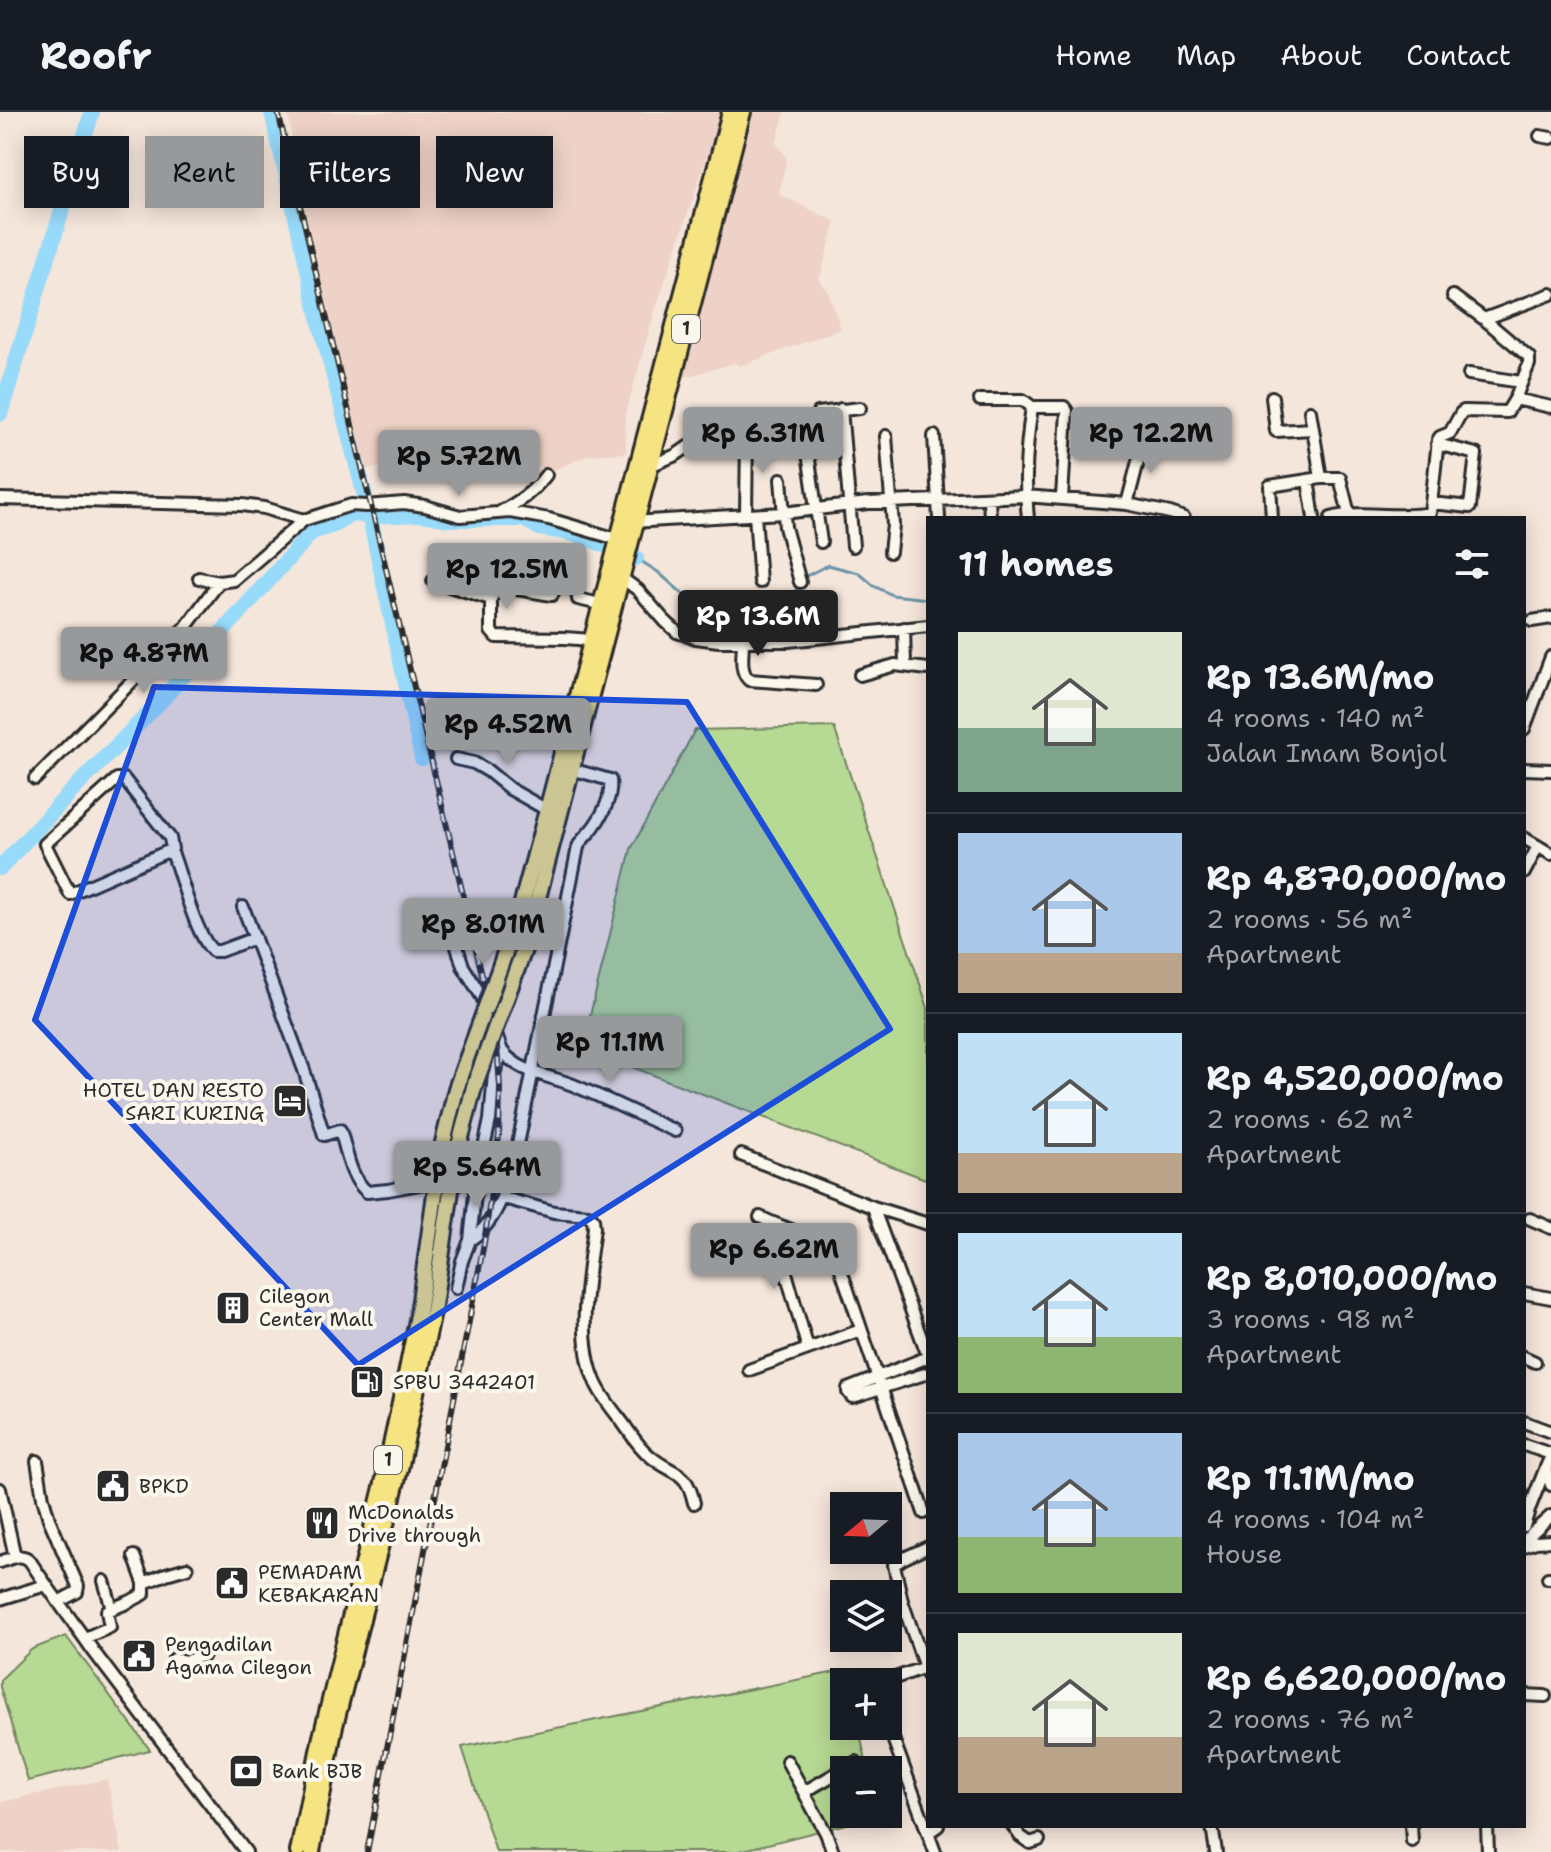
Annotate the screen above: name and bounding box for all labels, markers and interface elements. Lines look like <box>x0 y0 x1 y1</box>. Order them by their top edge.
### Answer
text: Roofr <box>40 30 152 81</box>
text: Home <box>1055 36 1132 74</box>
text: Map <box>1176 36 1236 74</box>
text: About <box>1280 36 1362 74</box>
text: Contact <box>1406 36 1511 74</box>
chip: Buy <box>24 136 129 208</box>
chip: Rent <box>145 136 264 208</box>
chip: Filters <box>280 136 420 208</box>
chip: New <box>436 136 553 208</box>
road number: 1 <box>672 315 700 343</box>
pin: Rp 6.31M <box>680 407 846 475</box>
pin: Rp 12.2M <box>1068 407 1234 475</box>
text: Rp 6.31M <box>701 415 825 450</box>
text: Rp 12.2M <box>1089 415 1213 450</box>
pin: Rp 5.72M <box>376 430 542 498</box>
text: Rp 5.72M <box>396 438 522 473</box>
text: 11 homes <box>958 541 1114 587</box>
icon: filters <box>1450 542 1494 586</box>
pin: Rp 12.5M <box>424 543 590 611</box>
text: Rp 12.5M <box>445 551 569 586</box>
pin: Rp 13.6M <box>675 590 841 658</box>
text: Rp 13.6M <box>696 598 820 633</box>
pin: Rp 4.87M <box>61 627 227 695</box>
text: Rp 4.87M <box>79 635 209 670</box>
text: Rp 13.6M/mo <box>1206 654 1435 700</box>
icon: home <box>1022 664 1118 760</box>
pin: Rp 4.52M <box>425 698 591 766</box>
text: 4 rooms · 140 m² <box>1206 700 1425 735</box>
text: Rp 4.52M <box>444 706 572 741</box>
text: Jalan Imam Bonjol <box>1206 735 1447 770</box>
text: Rp 4,870,000/mo <box>1206 855 1507 901</box>
icon: home <box>1022 865 1118 961</box>
pin: Rp 8.01M <box>400 898 566 966</box>
text: 2 rooms · 56 m² <box>1206 901 1413 936</box>
text: Rp 8.01M <box>421 906 545 941</box>
text: Apartment <box>1206 936 1342 971</box>
pin: Rp 11.1M <box>527 1016 693 1084</box>
text: Rp 11.1M <box>555 1024 665 1059</box>
text: Rp 4,520,000/mo <box>1206 1055 1504 1101</box>
icon: home <box>1022 1065 1118 1161</box>
place label: HOTEL DAN RESTO SARI KURING <box>83 1077 264 1126</box>
hotel icon: HOTEL DAN RESTO SARI KURING <box>271 1082 309 1120</box>
text: 2 rooms · 62 m² <box>1206 1101 1414 1136</box>
text: Apartment <box>1206 1136 1342 1171</box>
pin: Rp 5.64M <box>394 1141 560 1209</box>
text: Rp 5.64M <box>413 1149 541 1184</box>
pin: Rp 6.62M <box>691 1223 857 1291</box>
text: Rp 6.62M <box>709 1231 839 1266</box>
text: Rp 8,010,000/mo <box>1206 1255 1498 1301</box>
icon: home <box>1022 1265 1118 1361</box>
place label: Cilegon Center Mall <box>259 1283 373 1332</box>
building icon: Cilegon Center Mall <box>214 1289 252 1327</box>
text: 3 rooms · 98 m² <box>1206 1301 1415 1336</box>
text: Apartment <box>1206 1336 1342 1371</box>
fuel station icon: SPBU 3442401 <box>348 1363 386 1401</box>
place label: SPBU 3442401 <box>393 1369 535 1395</box>
road number: 1 <box>374 1446 402 1474</box>
text: Rp 11.1M/mo <box>1206 1455 1415 1501</box>
icon: home <box>1022 1465 1118 1561</box>
public building icon: BPKD <box>94 1467 132 1505</box>
place label: BPKD <box>139 1473 189 1499</box>
north arrow <box>830 1492 902 1564</box>
map controls <box>830 1492 902 1828</box>
place label: McDonalds Drive through <box>348 1499 481 1548</box>
text: 4 rooms · 104 m² <box>1206 1501 1425 1536</box>
restaurant icon: McDonalds Drive through <box>303 1504 341 1542</box>
text: House <box>1206 1536 1282 1571</box>
place label: PEMADAM KEBAKARAN <box>258 1559 379 1608</box>
public building icon: PEMADAM KEBAKARAN <box>213 1564 251 1602</box>
button: layers <box>830 1580 902 1652</box>
place label: Pengadilan Agama Cilegon <box>165 1631 312 1680</box>
public building icon: Pengadilan Agama Cilegon <box>120 1637 158 1675</box>
text: Rp 6,620,000/mo <box>1206 1655 1507 1701</box>
icon: home <box>1022 1665 1118 1761</box>
button: + <box>830 1668 902 1740</box>
text: 2 rooms · 76 m² <box>1206 1701 1414 1736</box>
text: Apartment <box>1206 1736 1342 1771</box>
bank icon: Bank BJB <box>227 1752 265 1790</box>
button: − <box>830 1756 902 1828</box>
place label: Bank BJB <box>272 1758 362 1784</box>

